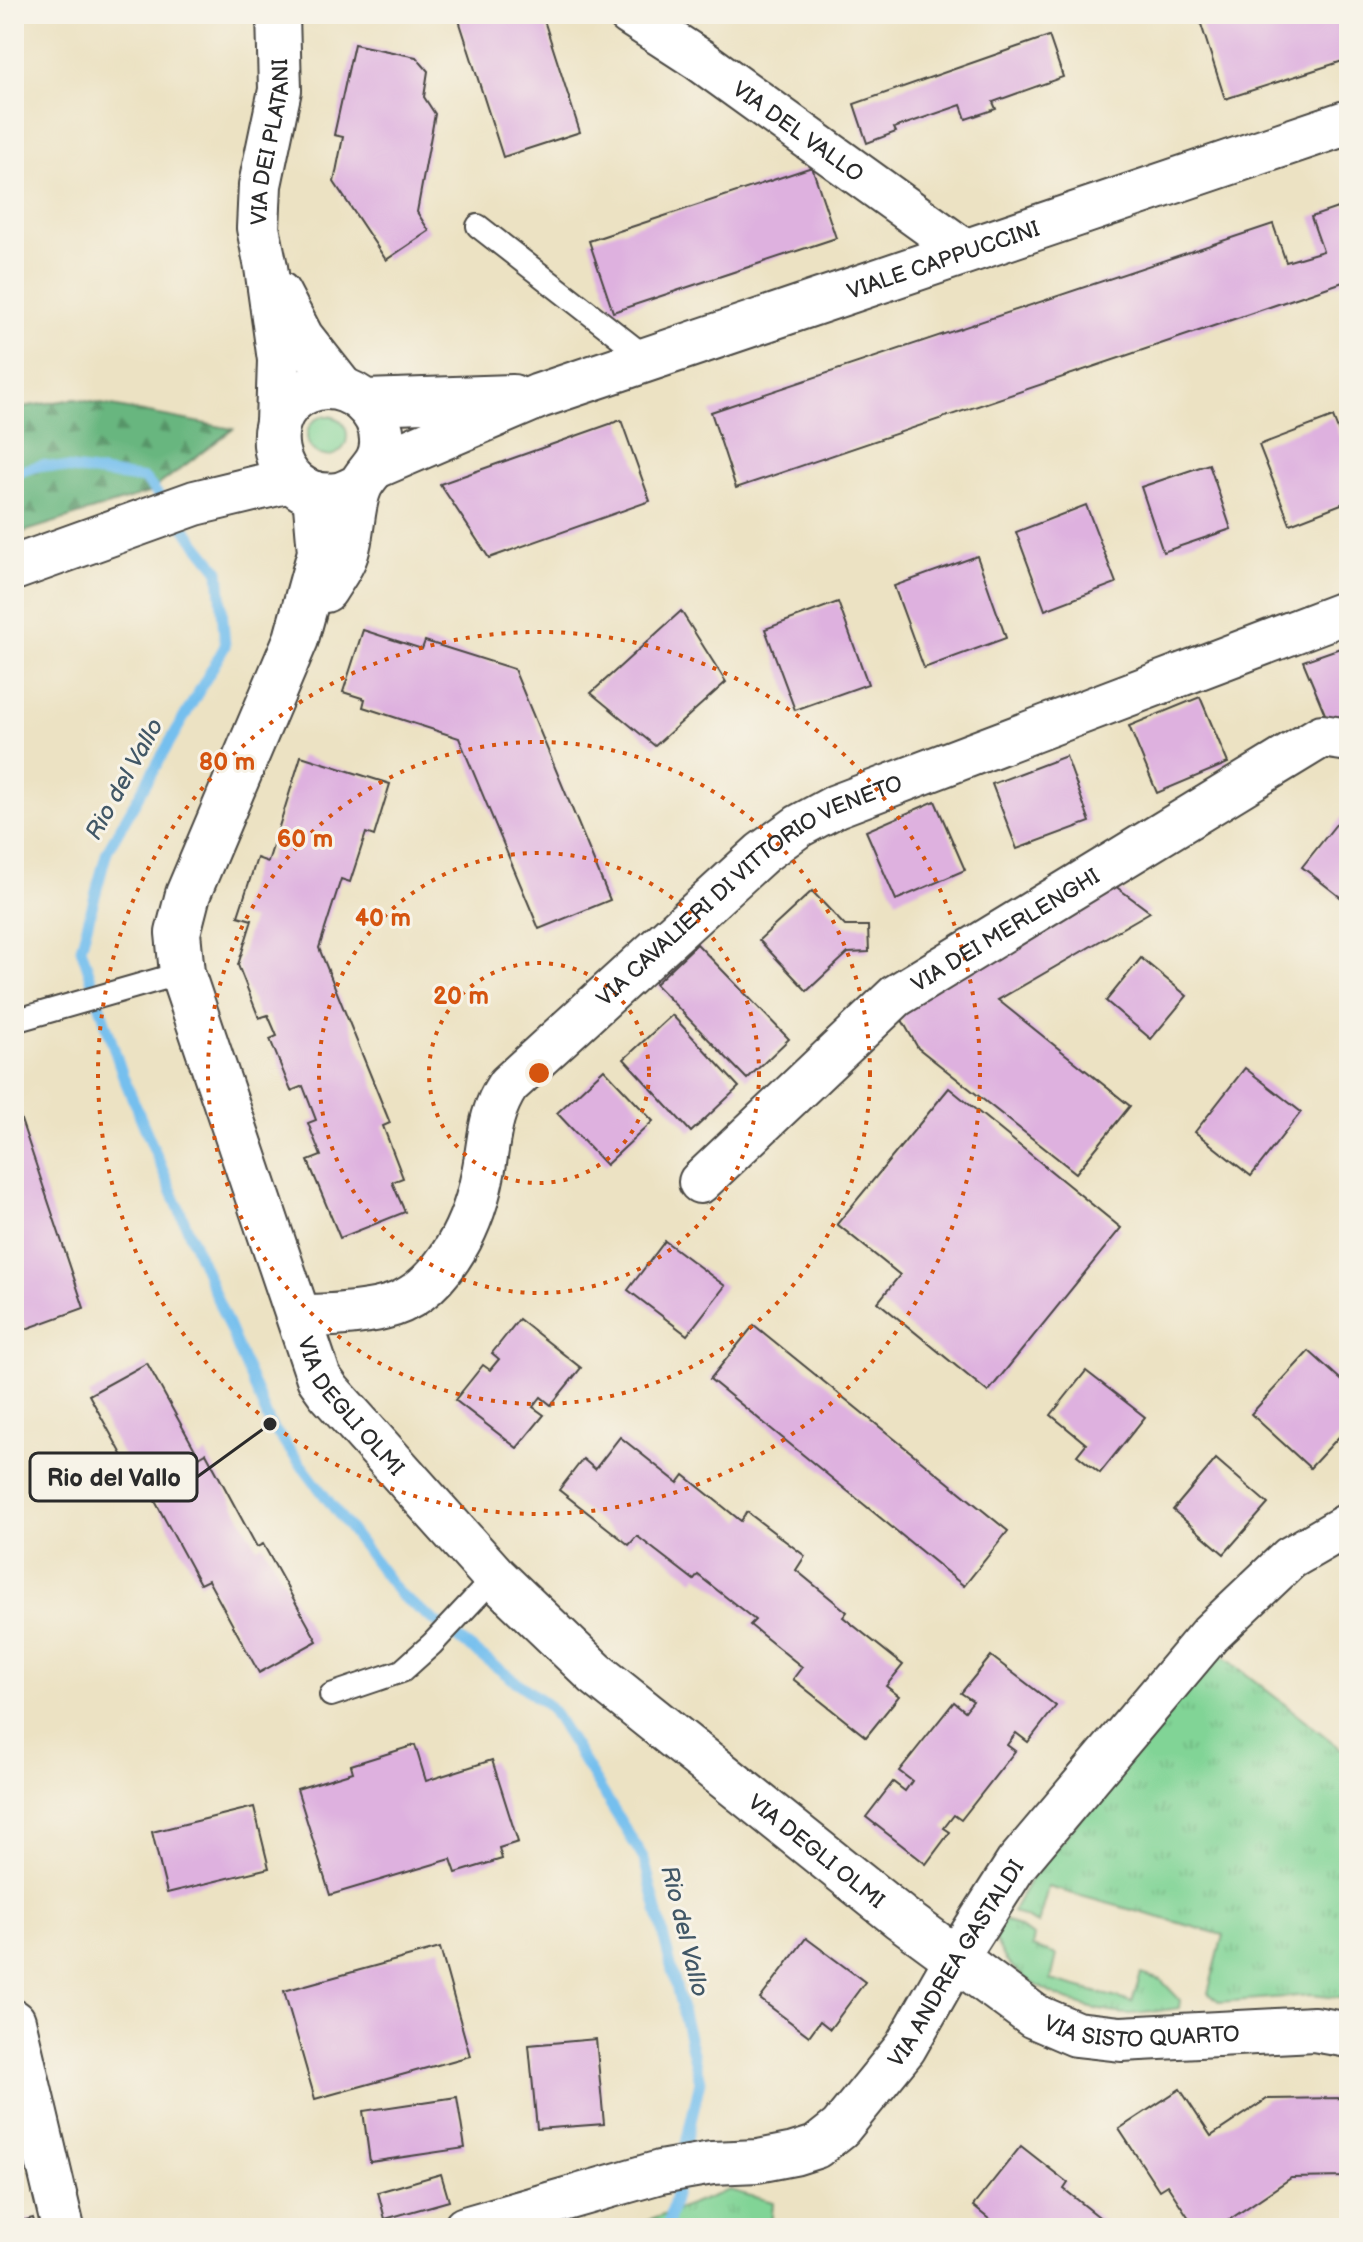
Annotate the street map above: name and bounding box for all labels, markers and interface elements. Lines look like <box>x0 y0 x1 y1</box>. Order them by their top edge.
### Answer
street label: VIA DEI PLATANI <box>246 58 295 226</box>
street label: VIA DEL VALLO <box>727 76 868 188</box>
street label: VIALE CAPPUCCINI <box>844 216 1043 306</box>
water label: Rio del Vallo <box>79 714 170 845</box>
text: 80 m <box>199 748 255 777</box>
street label: VIA CAVALIERI DI VITTORIO VENETO <box>592 770 907 1012</box>
text: 60 m <box>277 825 333 854</box>
street label: VIA DEI MERLENGHI <box>907 863 1105 998</box>
text: 40 m <box>355 904 411 933</box>
text: 20 m <box>433 982 489 1011</box>
centre of rings <box>525 1059 553 1087</box>
street label: VIA DEGLI OLMI <box>291 1333 410 1482</box>
callout: Rio del Vallo <box>30 1453 197 1501</box>
text: Rio del Vallo <box>47 1464 181 1493</box>
street label: VIA DEGLI OLMI <box>742 1789 890 1915</box>
street label: VIA ANDREA GASTALDI <box>883 1855 1031 2073</box>
water label: Rio del Vallo <box>654 1863 715 2000</box>
street label: VIA SISTO QUARTO <box>1039 2010 1240 2055</box>

